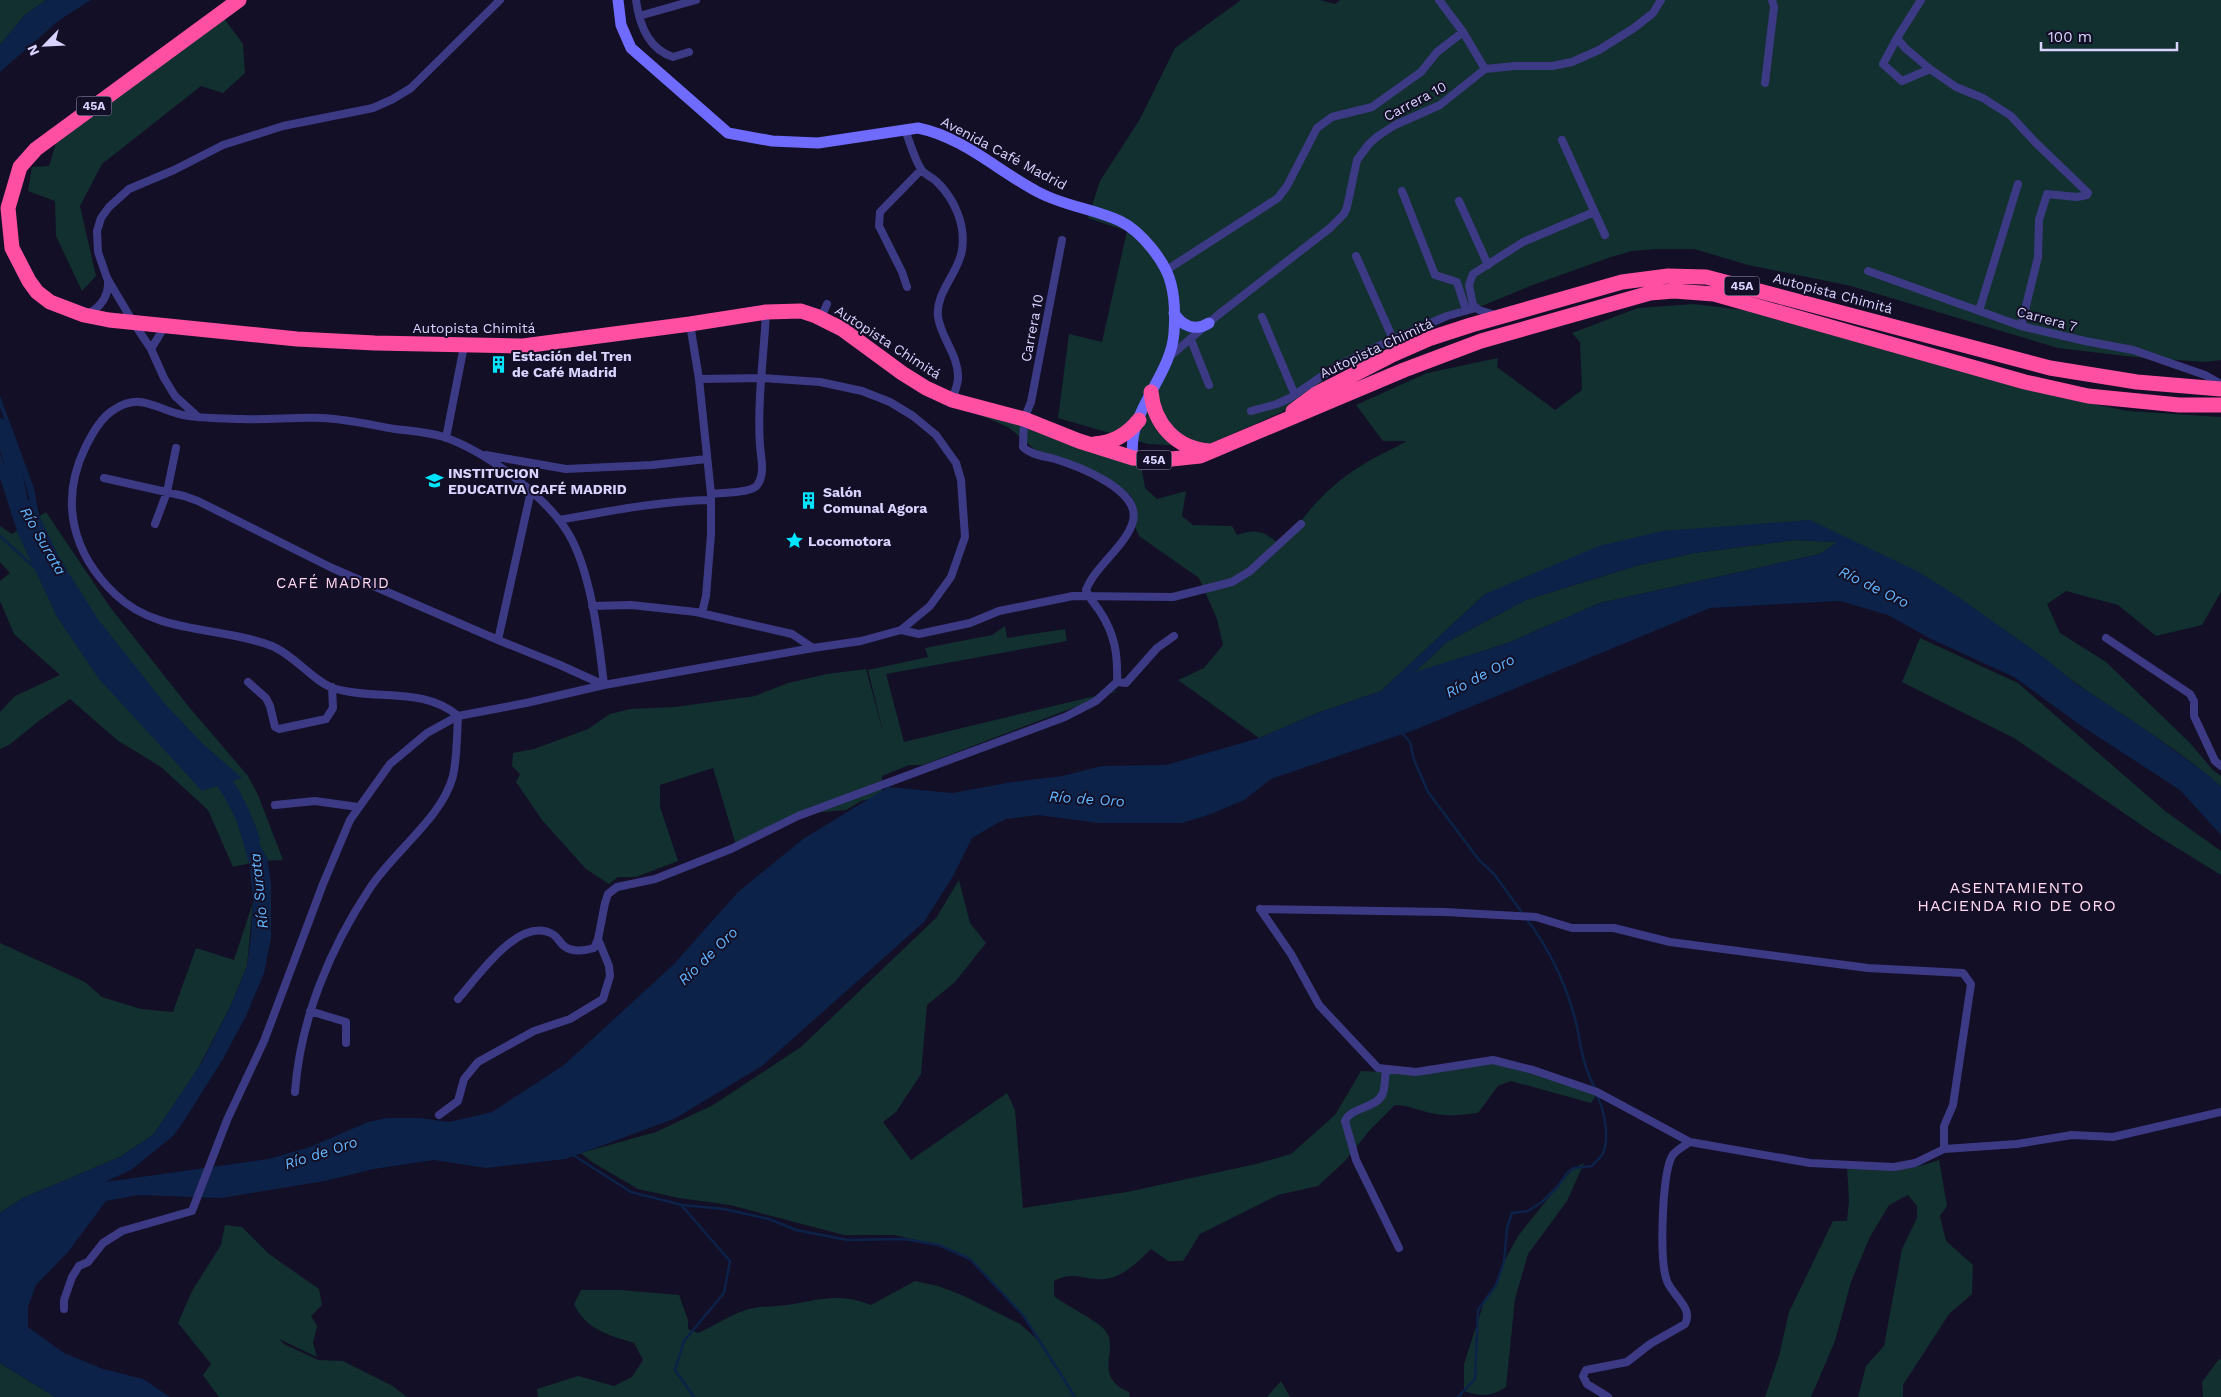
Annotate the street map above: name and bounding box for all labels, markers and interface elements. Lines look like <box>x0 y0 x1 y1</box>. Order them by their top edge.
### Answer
north arrow <box>20 20 70 70</box>
scale bar <box>2041 20 2177 52</box>
text: 100 m <box>2048 28 2092 46</box>
text: N <box>24 42 43 58</box>
street label: Carrera 10 <box>1381 78 1449 124</box>
road number: 45A <box>76 96 112 115</box>
street label: Avenida Café Madrid <box>938 113 1070 193</box>
street label: Autopista Chimitá <box>1772 269 1895 317</box>
road number: 45A <box>1724 276 1760 296</box>
street label: Carrera 10 <box>1018 293 1046 363</box>
street label: Autopista Chimitá <box>832 302 944 382</box>
street label: Carrera 7 <box>2015 303 2079 335</box>
street label: Autopista Chimitá <box>1317 315 1435 381</box>
street label: Autopista Chimitá <box>413 320 536 336</box>
place label: Estación del Tren de Café Madrid <box>512 348 632 380</box>
building icon: Estación del Tren de Café Madrid <box>488 354 508 374</box>
road number: 45A <box>1136 450 1172 470</box>
place label: INSTITUCION EDUCATIVA CAFÉ MADRID <box>448 465 627 497</box>
school or university icon: INSTITUCION EDUCATIVA CAFÉ MADRID <box>424 471 444 491</box>
place label: Salón Comunal Agora <box>823 484 928 516</box>
building icon: Salón Comunal Agora <box>799 490 819 510</box>
water label: Río Surata <box>16 504 70 578</box>
place icon: Locomotora <box>784 531 804 551</box>
place label: Locomotora <box>808 533 892 549</box>
water label: Río de Oro <box>1836 562 1912 612</box>
district label: CAFÉ MADRID <box>276 574 390 592</box>
water label: Río de Oro <box>1442 650 1518 702</box>
water label: Río de Oro <box>1049 787 1125 811</box>
water label: Río Surata <box>246 852 272 930</box>
district label: ASENTAMIENTO HACIENDA RIO DE ORO <box>1917 878 2117 915</box>
water label: Río de Oro <box>675 923 742 989</box>
water label: Río de Oro <box>282 1133 360 1173</box>

